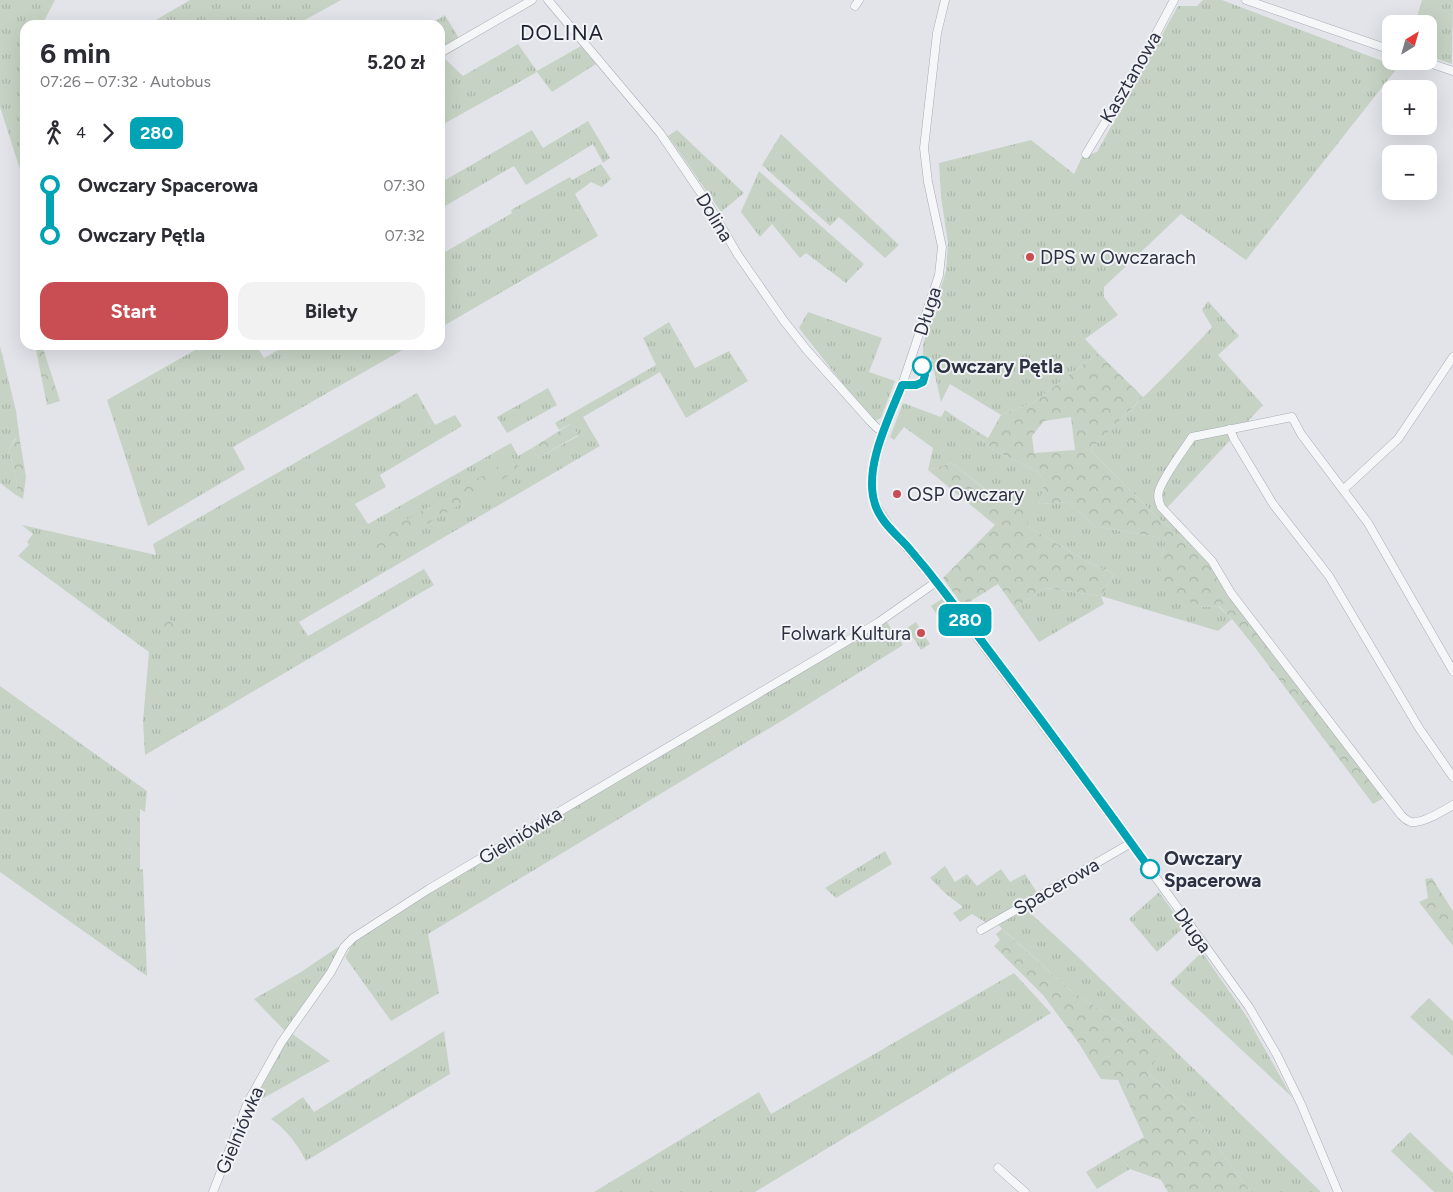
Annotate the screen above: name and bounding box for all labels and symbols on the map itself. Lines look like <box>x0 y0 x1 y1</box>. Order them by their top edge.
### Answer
north arrow <box>1382 15 1438 70</box>
district label: DOLINA <box>520 20 604 45</box>
street label: Kasztanowa <box>1095 27 1166 127</box>
street label: Dolina <box>691 189 738 246</box>
place label: DPS w Owczarach <box>1040 246 1196 269</box>
marker: DPS w Owczarach <box>1024 251 1036 263</box>
street label: Długa <box>909 284 946 338</box>
place label: Owczary Pętla <box>936 355 1063 378</box>
marker: Owczary Pętla <box>912 356 932 376</box>
place label: OSP Owczary <box>907 483 1024 506</box>
marker: OSP Owczary <box>891 488 903 500</box>
line badge: 280 <box>936 604 994 636</box>
place label: Folwark Kultura <box>781 622 911 645</box>
marker: Folwark Kultura <box>915 627 927 639</box>
street label: Gielniówka <box>475 802 566 869</box>
place label: Owczary Spacerowa <box>1164 847 1262 892</box>
street label: Spacerowa <box>1009 853 1103 920</box>
marker: Owczary Spacerowa <box>1140 859 1160 879</box>
street label: Długa <box>1169 903 1217 957</box>
street label: Gielniówka <box>211 1083 268 1177</box>

